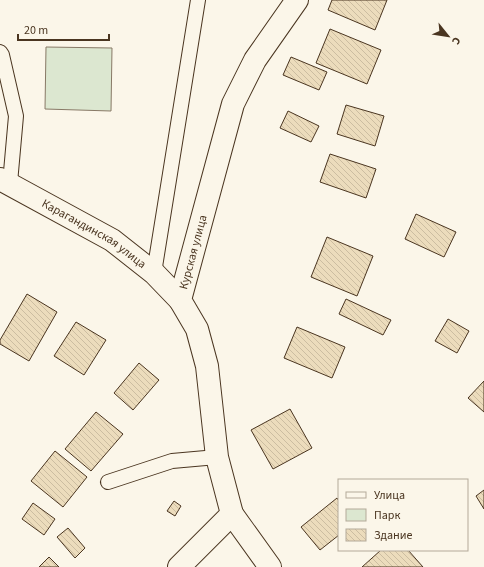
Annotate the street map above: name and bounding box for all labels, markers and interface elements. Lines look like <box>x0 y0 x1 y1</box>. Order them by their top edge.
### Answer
scale bar <box>18 16 109 42</box>
north arrow <box>428 16 468 56</box>
text: 20 m <box>24 22 48 39</box>
text: С <box>448 34 464 48</box>
street label: Карагандинская улица <box>39 195 150 273</box>
street label: Курская улица <box>175 213 212 291</box>
legend <box>338 479 468 551</box>
text: Улица <box>374 487 405 504</box>
text: Парк <box>374 507 400 524</box>
text: Здание <box>374 527 413 544</box>

